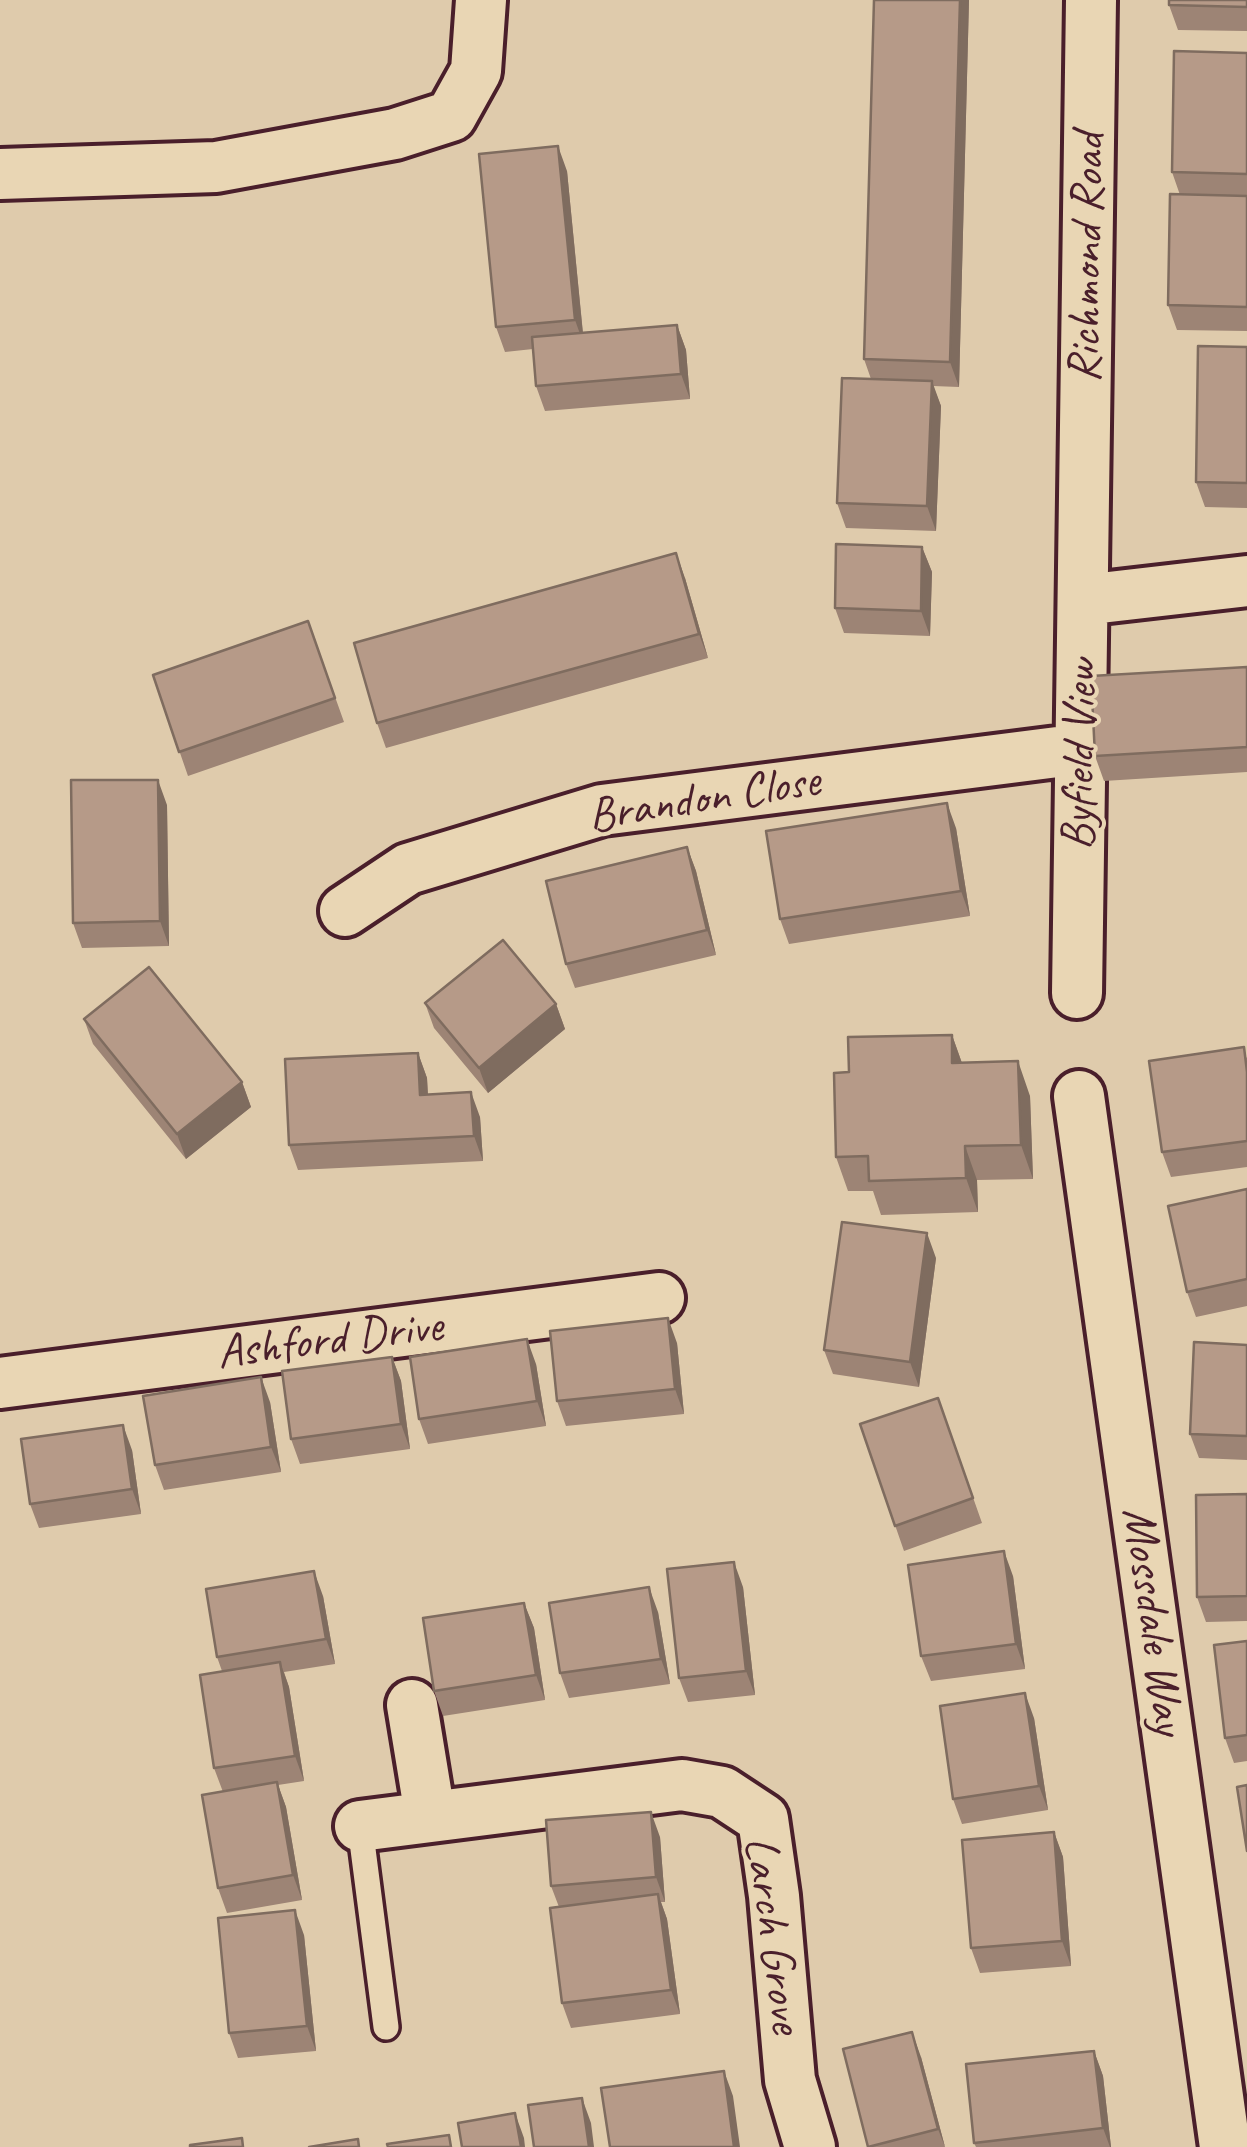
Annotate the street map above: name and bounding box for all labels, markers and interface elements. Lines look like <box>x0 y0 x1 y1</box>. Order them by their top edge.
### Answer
street label: Richmond Road <box>1057 133 1119 383</box>
street label: Byfield View <box>1051 659 1111 851</box>
street label: Brandon Close <box>584 753 824 847</box>
street label: Ashford Drive <box>214 1299 446 1383</box>
street label: Mossdale Way <box>1108 1504 1196 1738</box>
street label: Larch Grove <box>730 1833 814 2037</box>

